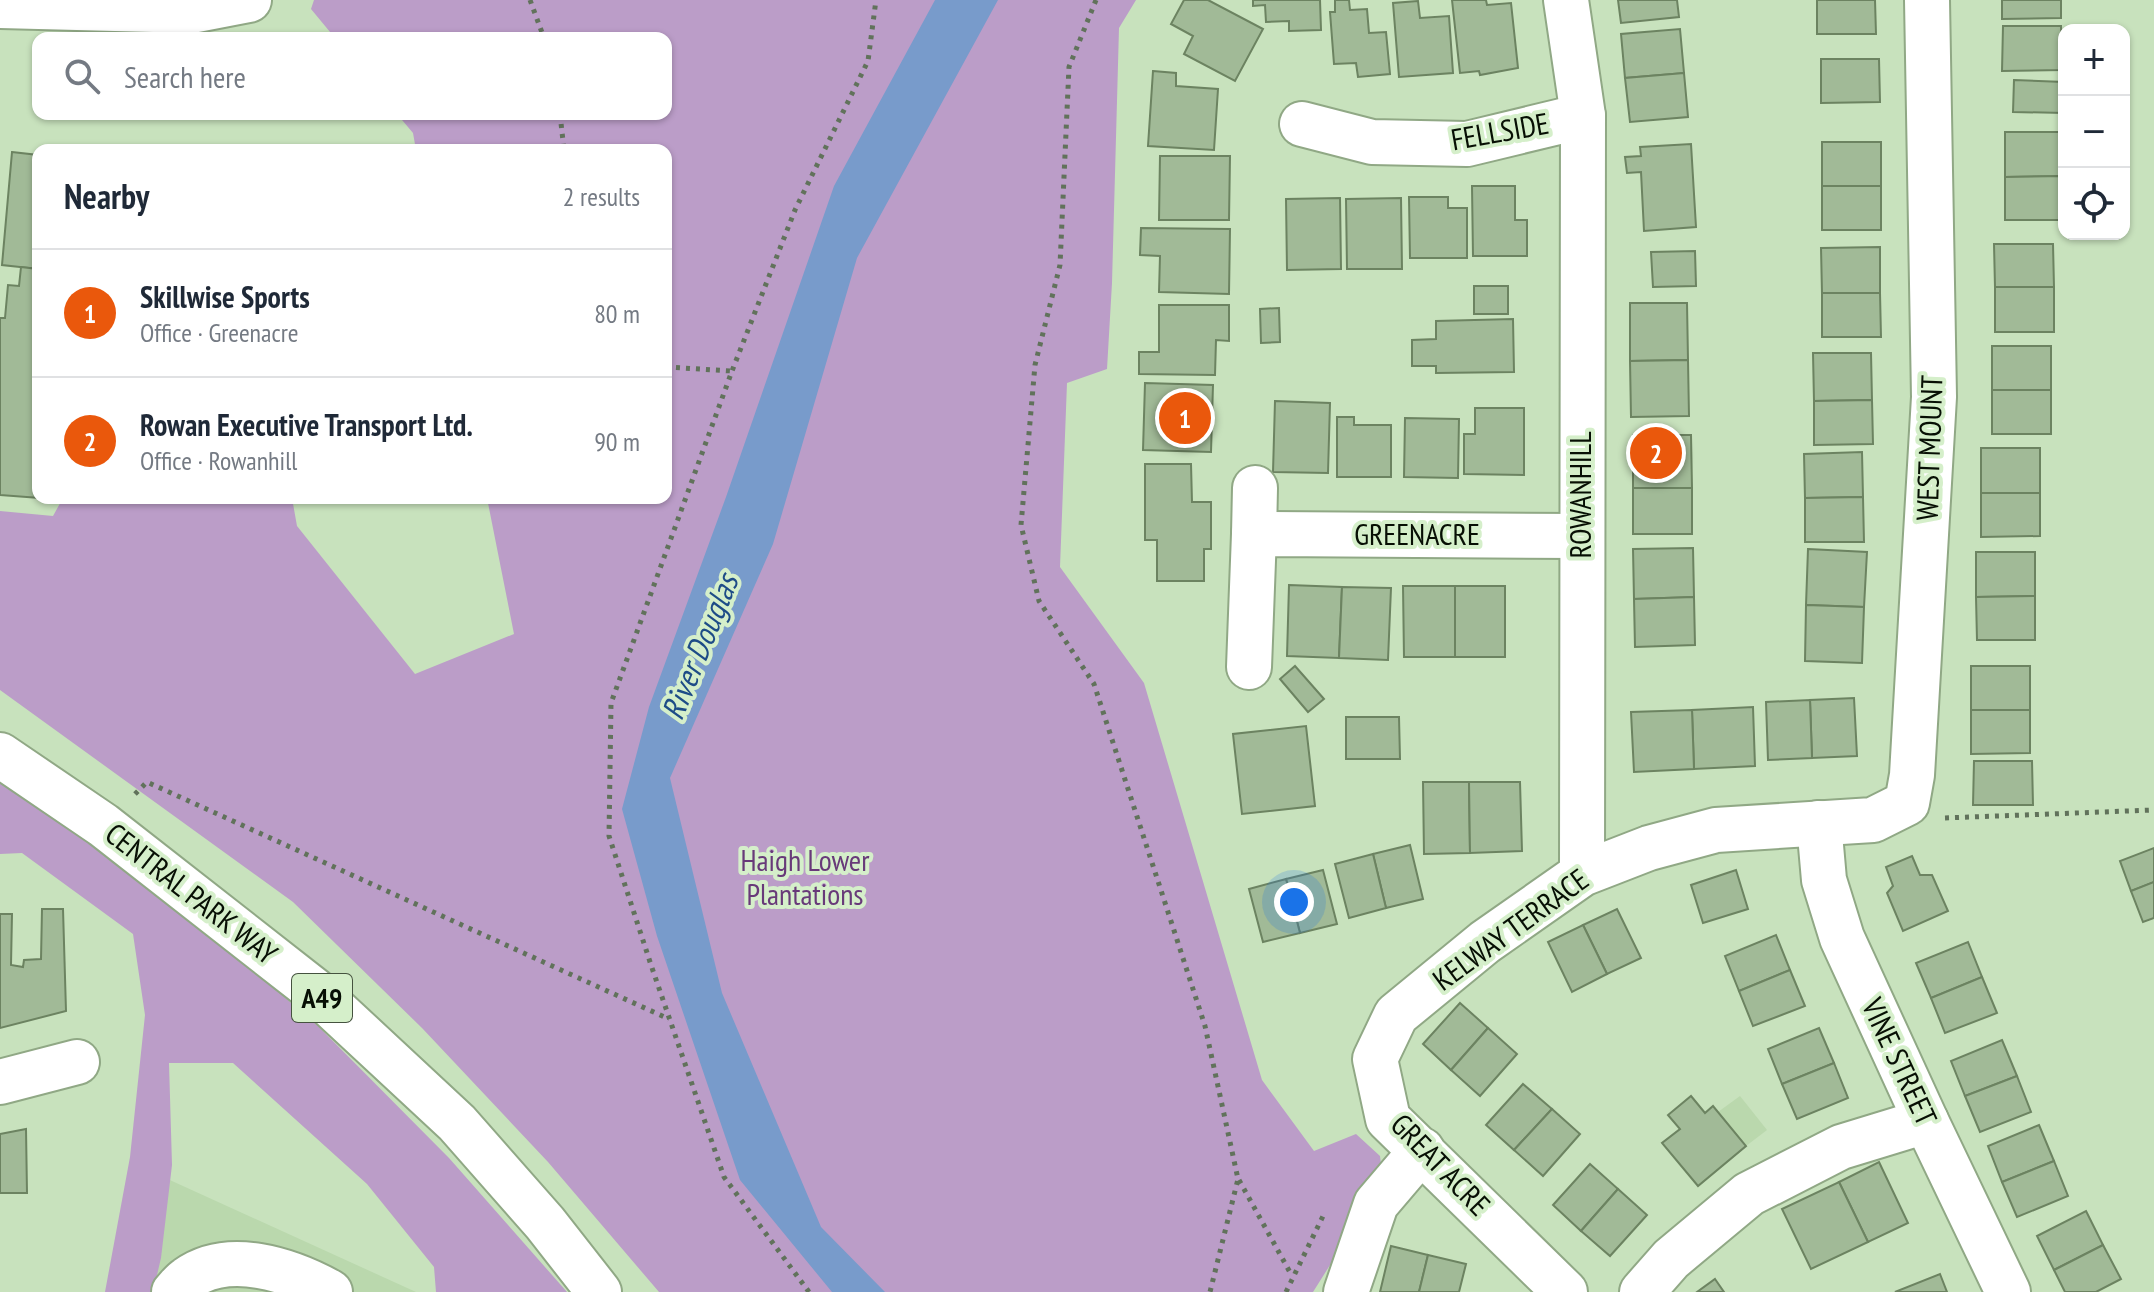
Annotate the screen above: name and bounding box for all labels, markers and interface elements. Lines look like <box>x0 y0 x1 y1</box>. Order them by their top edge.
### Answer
map controls <box>2058 24 2130 240</box>
button: + <box>2058 24 2130 96</box>
search box <box>32 32 672 120</box>
icon: search <box>60 54 104 98</box>
text: Search here <box>124 57 246 96</box>
button: − <box>2058 96 2130 168</box>
street label: FELLSIDE <box>1448 103 1552 158</box>
button: locate <box>2058 168 2130 240</box>
text: Nearby <box>64 174 149 218</box>
text: 2 results <box>563 180 640 213</box>
text: Skillwise Sports <box>140 277 310 316</box>
text: 1 <box>84 297 96 330</box>
text: 80 m <box>594 297 640 330</box>
text: Office · Greenacre <box>140 316 299 349</box>
street label: WEST MOUNT <box>1906 375 1951 521</box>
pin: 1 <box>1159 388 1211 448</box>
text: Rowan Executive Transport Ltd. <box>140 405 473 444</box>
pin: 2 <box>1630 423 1682 483</box>
text: 2 <box>84 425 96 458</box>
text: 90 m <box>594 425 640 458</box>
street label: ROWANHILL <box>1560 431 1599 559</box>
text: Office · Rowanhill <box>140 444 297 477</box>
street label: GREENACRE <box>1354 514 1480 553</box>
water label: River Douglas <box>651 565 748 725</box>
street label: CENTRAL PARK WAY <box>98 813 286 972</box>
park label: Haigh Lower Plantations <box>741 840 870 913</box>
street label: KELWAY TERRACE <box>1424 859 1596 998</box>
your location <box>1274 882 1314 922</box>
road number: A49 <box>292 974 352 1022</box>
street label: VINE STREET <box>1854 991 1947 1131</box>
street label: GREAT ACRE <box>1383 1105 1499 1223</box>

